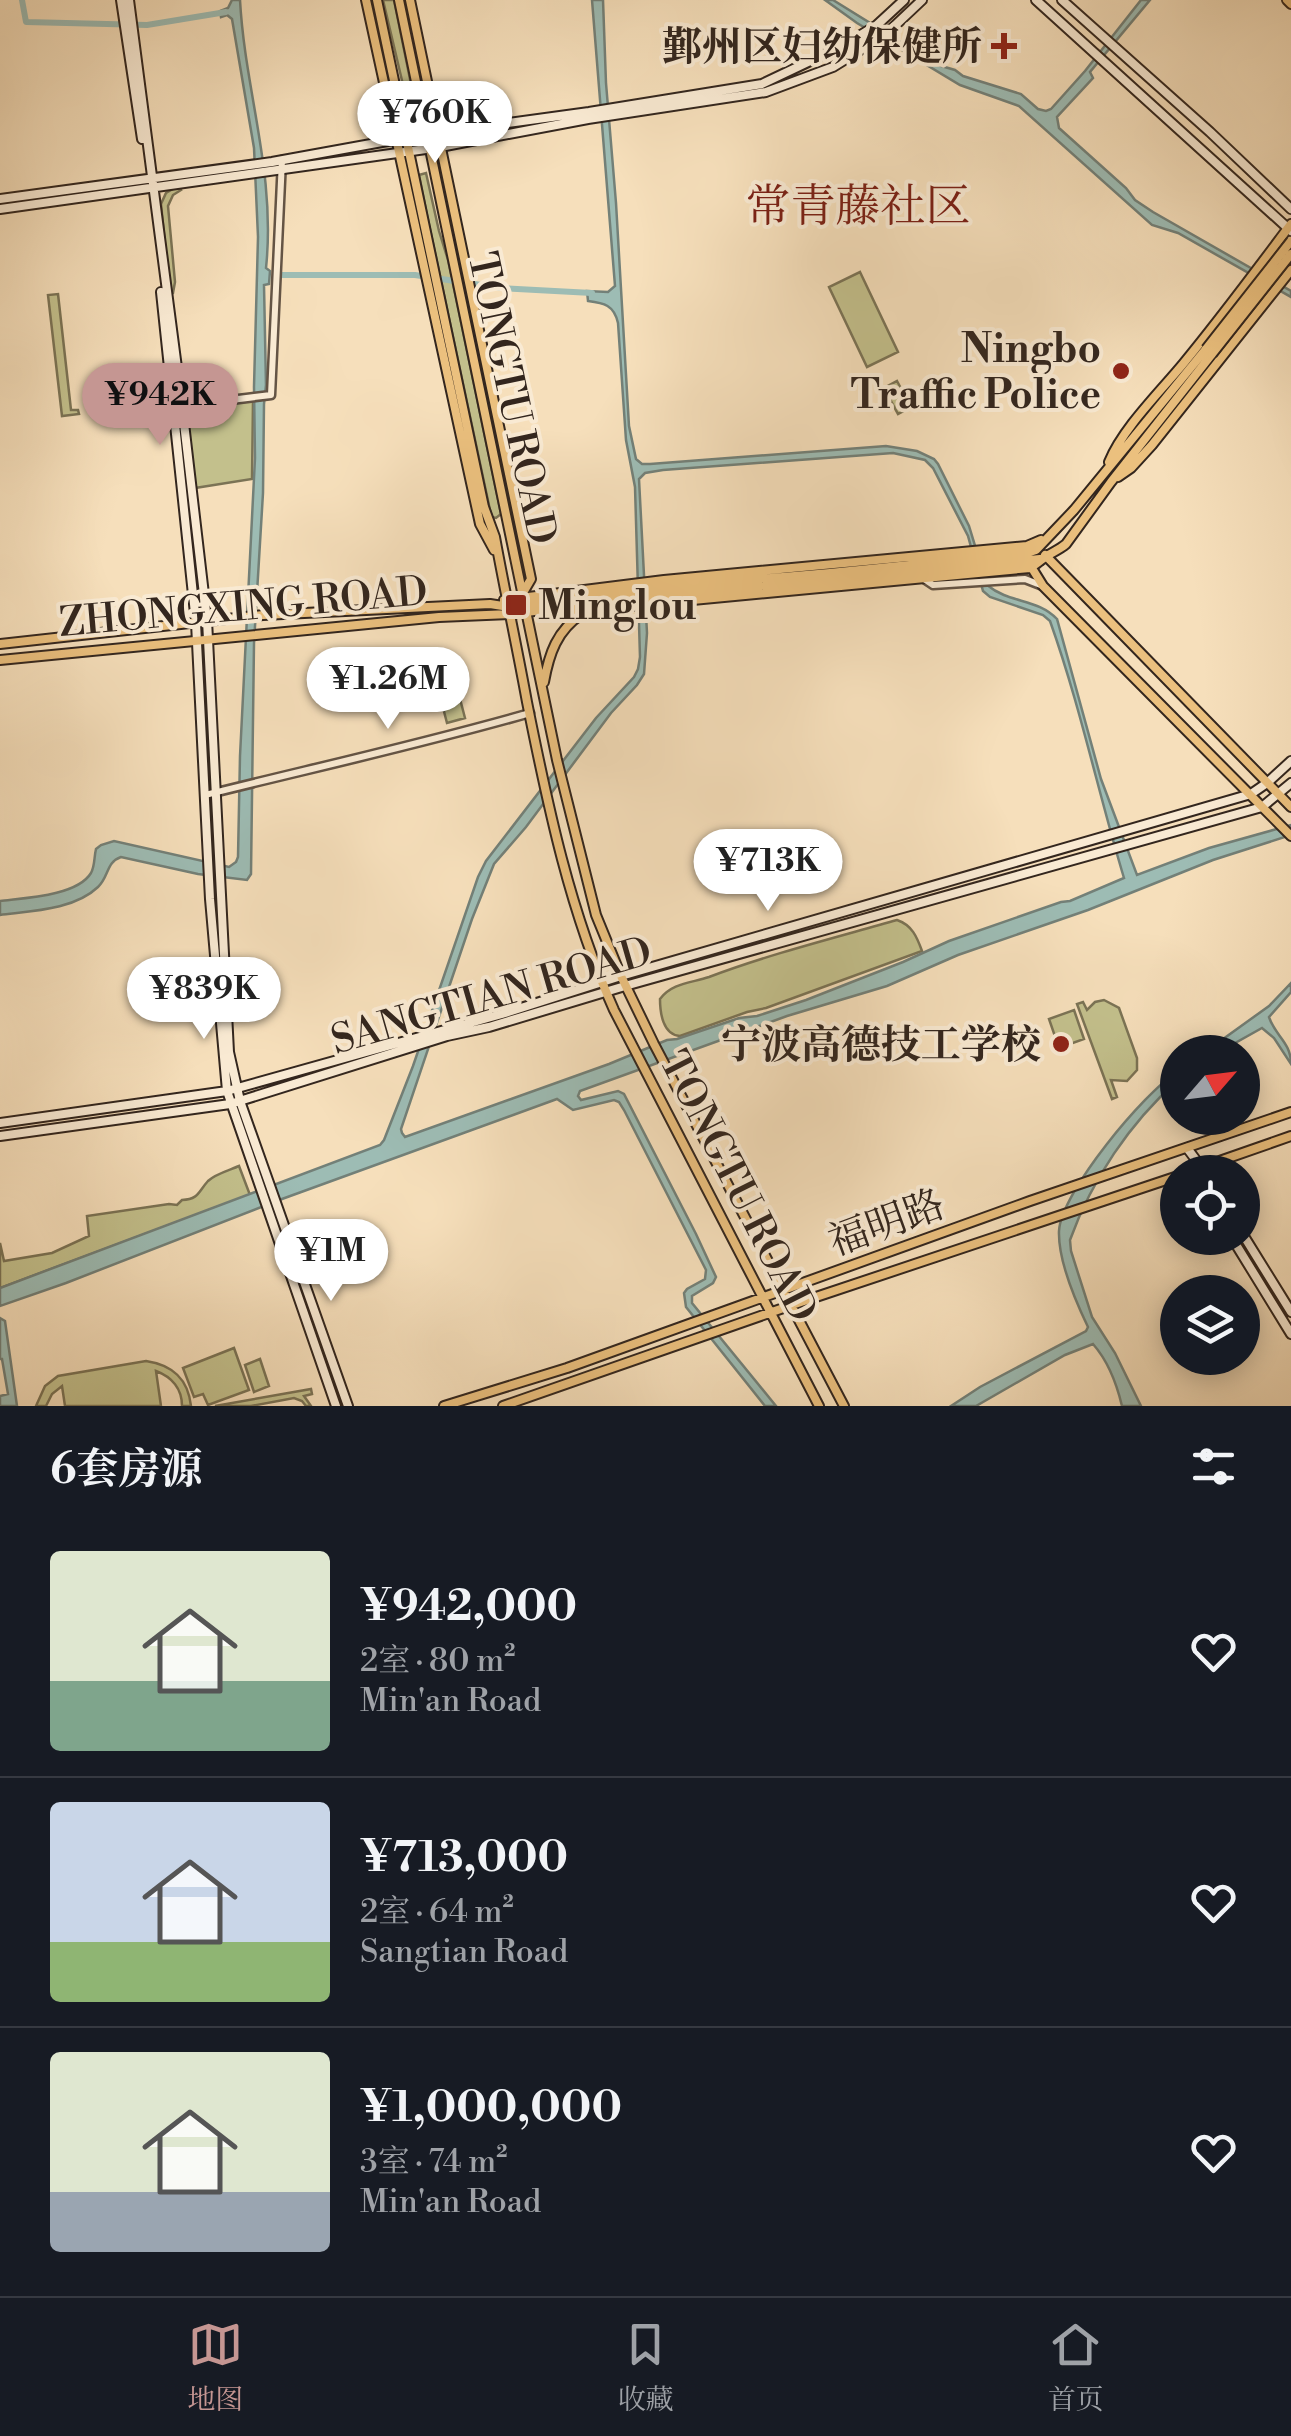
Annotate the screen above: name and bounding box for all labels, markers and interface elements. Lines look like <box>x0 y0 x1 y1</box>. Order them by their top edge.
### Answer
place label: 鄞州区妇幼保健所 <box>662 23 982 73</box>
marker: 鄞州区妇幼保健所 <box>991 33 1017 59</box>
pin: ¥760K <box>365 81 505 166</box>
text: ¥760K <box>379 93 491 133</box>
district label: 常青藤社区 <box>745 179 971 236</box>
street label: TONGTU ROAD <box>456 248 566 549</box>
place label: Ningbo Traffic Police <box>851 325 1101 421</box>
marker: Ningbo Traffic Police <box>1110 360 1132 382</box>
pin: ¥942K <box>90 363 230 448</box>
text: ¥942K <box>104 375 216 415</box>
street label: ZHONGXING ROAD <box>57 567 430 649</box>
place label: Minglou <box>538 582 697 632</box>
marker: Minglou <box>503 592 529 618</box>
pin: ¥1.26M <box>307 647 469 732</box>
text: ¥1.26M <box>329 659 447 699</box>
pin: ¥713K <box>698 829 838 914</box>
text: ¥713K <box>716 841 820 881</box>
street label: SANGTIAN ROAD <box>325 927 658 1067</box>
pin: ¥839K <box>134 957 274 1042</box>
text: ¥839K <box>149 969 259 1009</box>
place label: 宁波高德技工学校 <box>721 1021 1041 1071</box>
marker: 宁波高德技工学校 <box>1050 1033 1072 1055</box>
north arrow <box>1160 1035 1260 1135</box>
map controls <box>1160 1035 1260 1375</box>
street label: TONGTU ROAD <box>647 1043 827 1331</box>
button: locate <box>1160 1155 1260 1255</box>
street label: 福明路 <box>822 1180 952 1268</box>
pin: ¥1M <box>283 1219 379 1304</box>
text: ¥1M <box>296 1231 366 1271</box>
button: layers <box>1160 1275 1260 1375</box>
icon: filters <box>1186 1439 1241 1494</box>
text: 6套房源 <box>50 1444 202 1497</box>
text: ¥942,000 <box>360 1581 577 1634</box>
icon: home <box>130 1591 250 1711</box>
icon: heart <box>1186 1624 1241 1679</box>
text: 2室 · 80 m² <box>360 1641 515 1681</box>
text: Min'an Road <box>360 1681 541 1721</box>
text: ¥713,000 <box>360 1832 568 1885</box>
icon: home <box>130 1842 250 1962</box>
icon: heart <box>1186 1875 1241 1930</box>
text: 2室 · 64 m² <box>360 1892 514 1932</box>
text: Sangtian Road <box>360 1932 568 1972</box>
text: ¥1,000,000 <box>360 2082 622 2135</box>
icon: home <box>130 2092 250 2212</box>
icon: heart <box>1186 2125 1241 2180</box>
text: 3室 · 74 m² <box>360 2142 507 2182</box>
text: Min'an Road <box>360 2182 541 2222</box>
tab: 地图 <box>187 2317 243 2418</box>
tab: 收藏 <box>617 2317 674 2418</box>
tab: 首页 <box>1048 2317 1104 2418</box>

